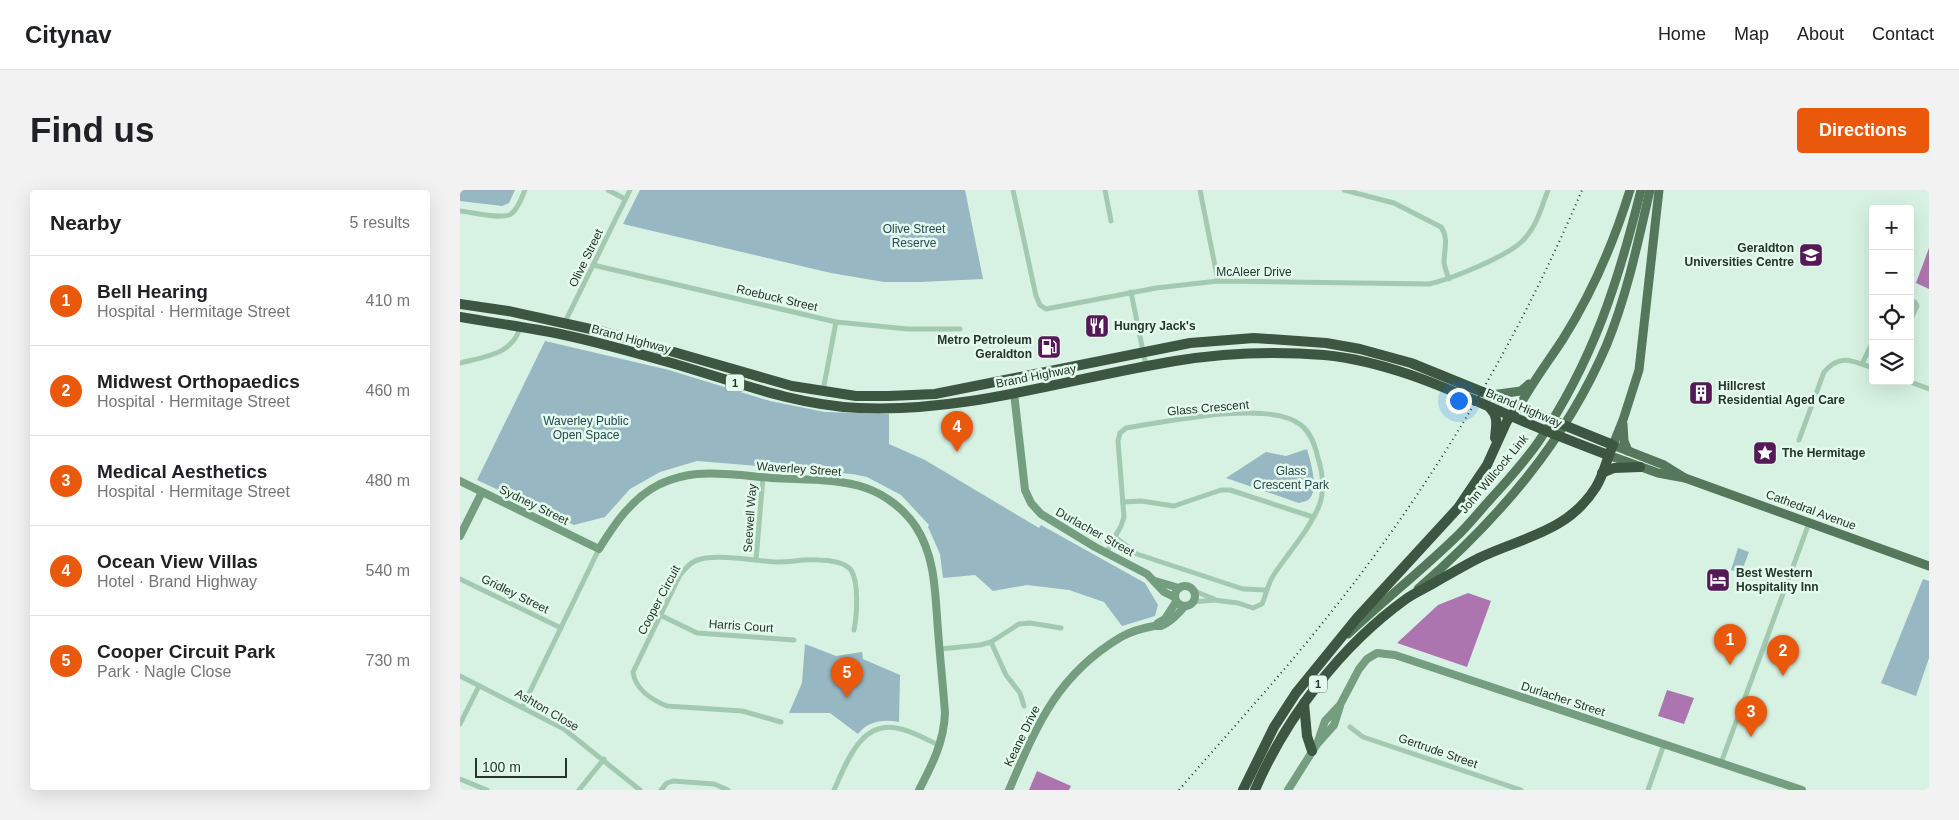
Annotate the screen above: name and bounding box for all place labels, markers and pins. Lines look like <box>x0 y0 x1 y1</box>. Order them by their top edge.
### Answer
place label: Geraldton Universities Centre <box>1685 241 1794 269</box>
school or university icon: Geraldton Universities Centre <box>1798 242 1824 268</box>
restaurant icon: Hungry Jack's <box>1084 313 1110 339</box>
place label: Hungry Jack's <box>1114 319 1196 333</box>
place label: Metro Petroleum Geraldton <box>937 333 1032 361</box>
fuel station icon: Metro Petroleum Geraldton <box>1036 334 1062 360</box>
place label: Hillcrest Residential Aged Care <box>1718 379 1845 407</box>
building icon: Hillcrest Residential Aged Care <box>1688 380 1714 406</box>
pin: 4 <box>941 411 973 452</box>
place icon: The Hermitage <box>1752 440 1778 466</box>
place label: The Hermitage <box>1782 446 1866 460</box>
place label: Best Western Hospitality Inn <box>1736 566 1819 594</box>
hotel icon: Best Western Hospitality Inn <box>1705 567 1731 593</box>
pin: 1 <box>1714 624 1746 665</box>
pin: 2 <box>1767 635 1799 676</box>
pin: 5 <box>831 657 863 698</box>
pin: 3 <box>1735 696 1767 737</box>

